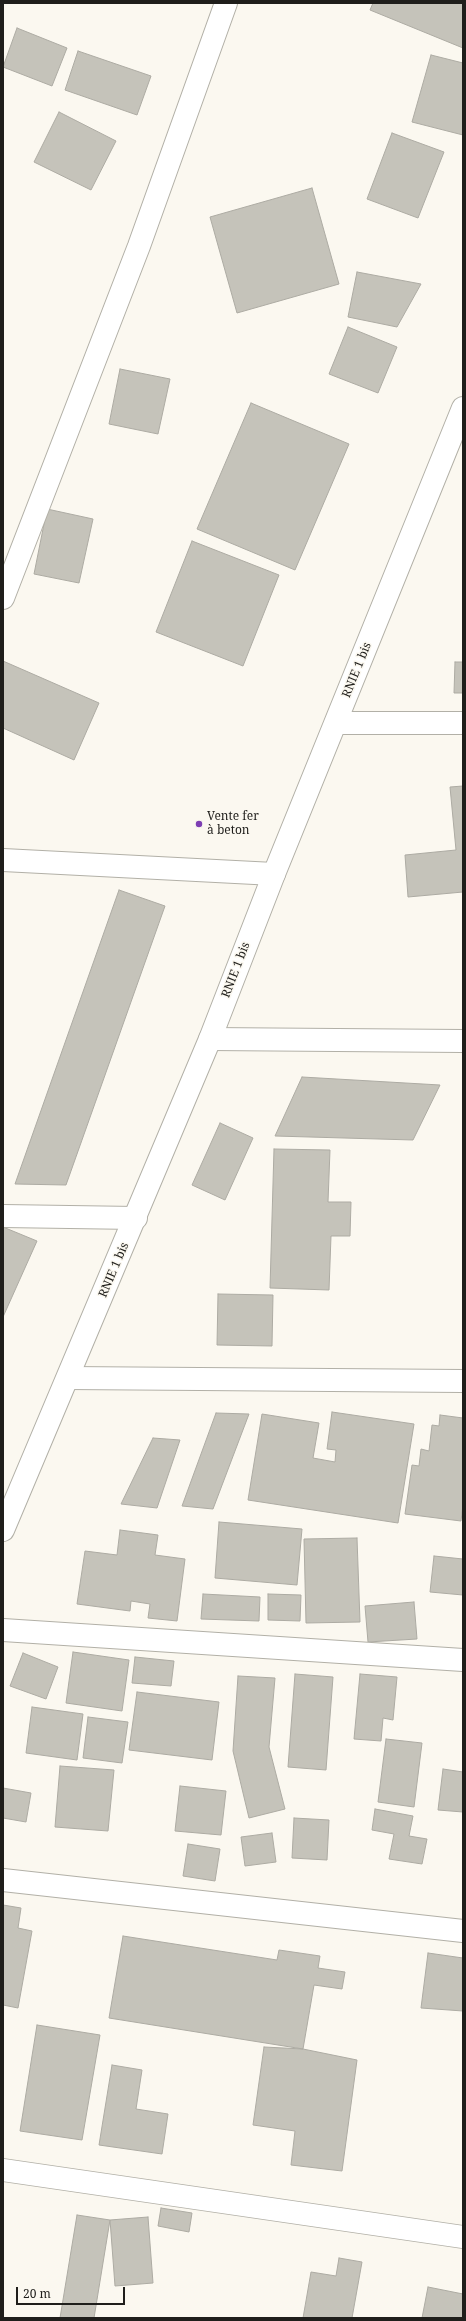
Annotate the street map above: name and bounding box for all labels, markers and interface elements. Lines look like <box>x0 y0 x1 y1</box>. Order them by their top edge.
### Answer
street label: RNIE 1 bis <box>339 640 375 700</box>
place label: Vente fer à beton <box>207 810 259 838</box>
marker: Vente fer à beton <box>194 819 204 829</box>
street label: RNIE 1 bis <box>219 940 253 1000</box>
street label: RNIE 1 bis <box>96 1240 132 1300</box>
scale bar <box>18 2279 127 2305</box>
text: 20 m <box>23 2285 51 2302</box>

